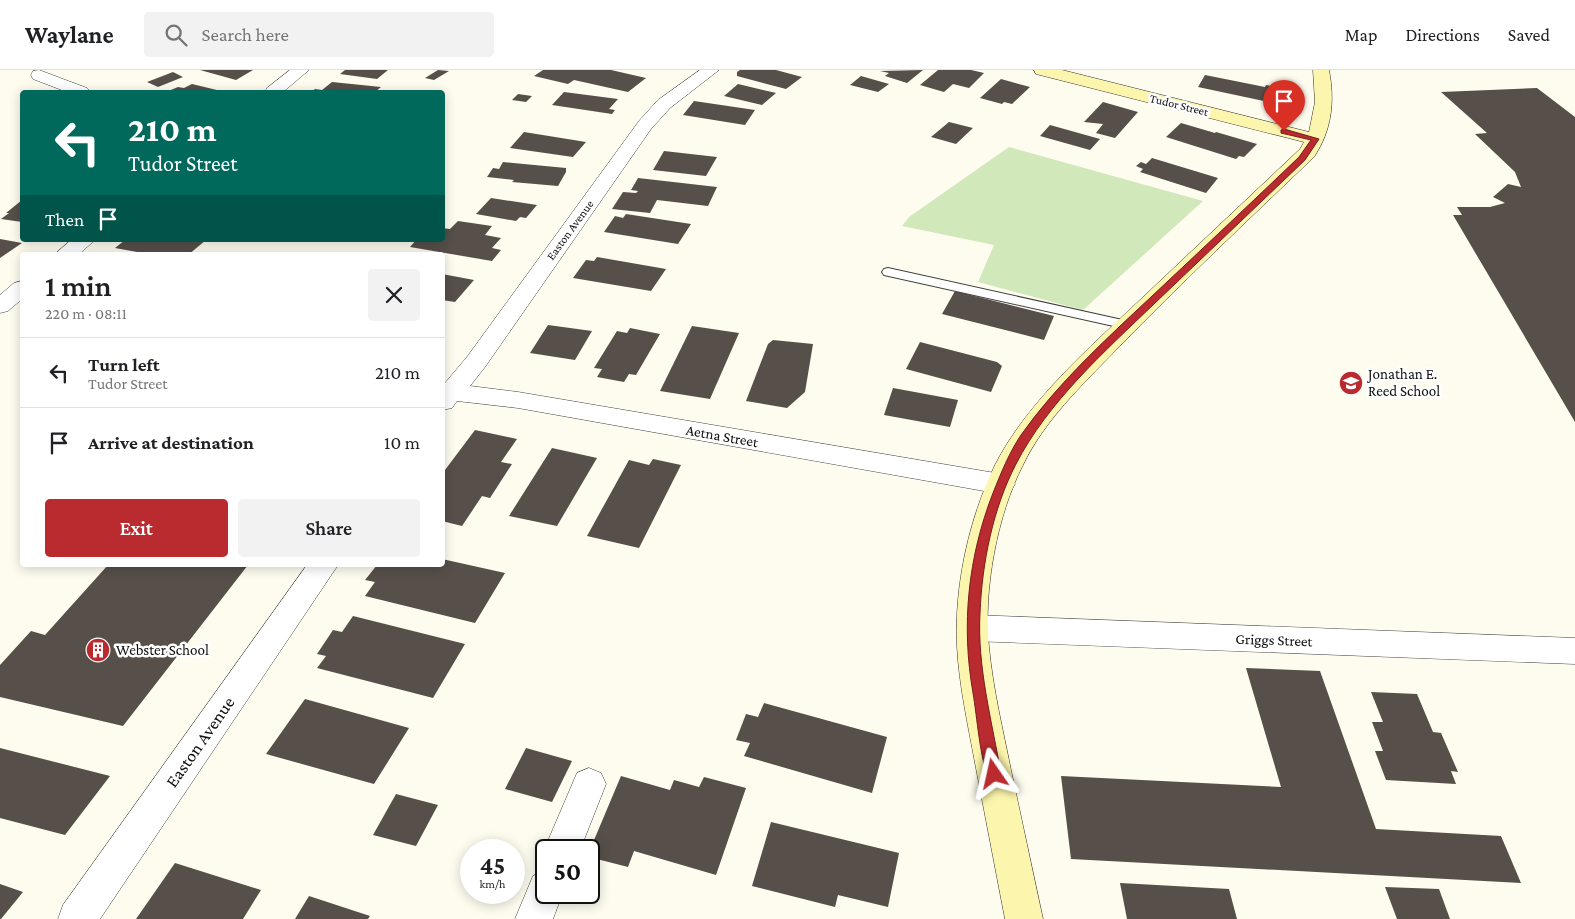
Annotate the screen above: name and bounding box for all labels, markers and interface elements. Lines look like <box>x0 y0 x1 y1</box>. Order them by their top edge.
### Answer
search box <box>144 12 494 57</box>
text: Waylane <box>25 21 114 48</box>
icon: search <box>162 21 190 49</box>
text: Search here <box>202 24 289 45</box>
text: Map <box>1345 25 1377 45</box>
text: Directions <box>1405 25 1480 45</box>
text: Saved <box>1508 25 1550 45</box>
pin <box>1263 80 1305 131</box>
icon: arrive <box>1270 87 1298 115</box>
street label: Tudor Street <box>1148 91 1211 119</box>
icon: left <box>45 110 110 175</box>
text: 210 m <box>128 110 217 149</box>
text: Tudor Street <box>128 151 238 176</box>
street label: Easton Avenue <box>544 197 596 263</box>
icon: arrive <box>94 205 122 233</box>
text: Then <box>45 209 84 230</box>
text: 1 min <box>45 269 112 302</box>
button: close <box>368 269 420 321</box>
text: 220 m · 08:11 <box>45 305 127 322</box>
text: Turn left <box>88 354 160 375</box>
icon: left <box>45 359 73 387</box>
text: 210 m <box>375 362 420 383</box>
place label: Jonathan E. Reed School <box>1366 366 1440 399</box>
school or university icon: Jonathan E. Reed School <box>1338 370 1364 396</box>
text: Tudor Street <box>88 375 168 392</box>
street label: Aetna Street <box>685 422 760 450</box>
icon: arrive <box>45 429 73 457</box>
text: Arrive at destination <box>88 432 254 453</box>
text: 10 m <box>384 432 420 453</box>
button: Exit <box>45 499 228 557</box>
button: Share <box>238 499 420 557</box>
street label: Griggs Street <box>1235 631 1314 650</box>
building icon: Webster School <box>85 637 111 663</box>
place label: Webster School <box>116 642 209 658</box>
street label: Easton Avenue <box>161 693 239 791</box>
position arrow <box>967 747 1019 799</box>
speed limit sign: 50 <box>535 839 600 904</box>
text: 45 <box>480 852 505 879</box>
text: km/h <box>480 877 505 891</box>

